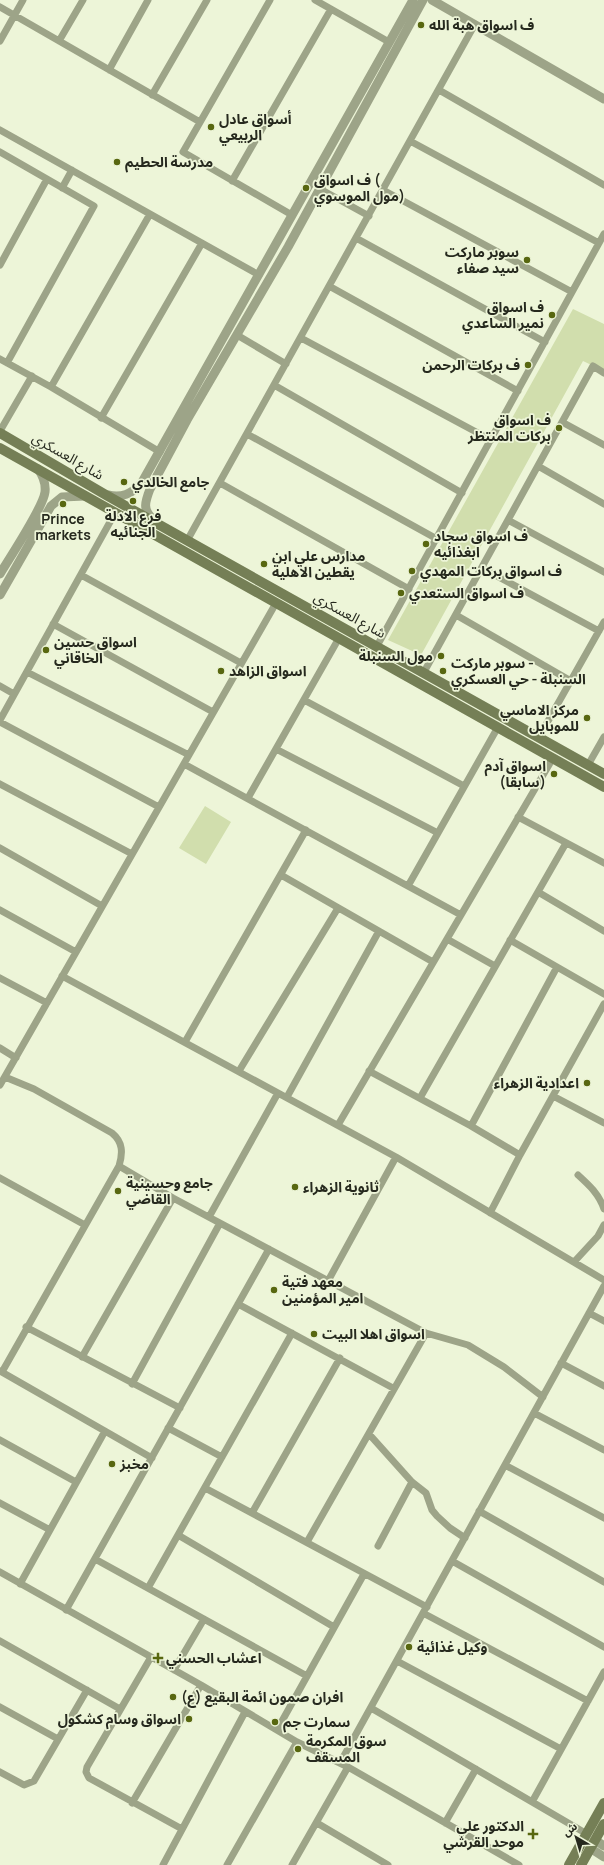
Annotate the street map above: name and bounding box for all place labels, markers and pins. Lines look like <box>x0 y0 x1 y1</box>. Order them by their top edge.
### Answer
place label: ف اسواق هبة الله <box>429 15 534 34</box>
marker: ف اسواق هبة الله <box>416 20 426 30</box>
place label: أسواق عادل الربيعي <box>219 109 292 146</box>
marker: أسواق عادل الربيعي <box>206 122 216 132</box>
place label: مدرسة الحطيم <box>125 152 213 173</box>
marker: مدرسة الحطيم <box>112 157 122 167</box>
place label: ف اسواق ( مول الموسوي) <box>314 170 405 207</box>
marker: ف اسواق ( مول الموسوي) <box>301 183 311 193</box>
place label: سوبر ماركت سيد صفاء <box>445 242 519 277</box>
marker: سوبر ماركت سيد صفاء <box>522 255 532 265</box>
place label: ف اسواق نمير الساعدي <box>462 297 544 334</box>
marker: ف اسواق نمير الساعدي <box>547 310 557 320</box>
place label: ف بركات الرحمن <box>422 355 520 374</box>
marker: ف بركات الرحمن <box>523 360 533 370</box>
place label: ف اسواق بركات المنتظر <box>467 410 551 445</box>
marker: ف اسواق بركات المنتظر <box>554 423 564 433</box>
place label: جامع الخالدي <box>132 472 210 493</box>
marker: جامع الخالدي <box>119 477 129 487</box>
marker: فرع الادلة الجنائيه <box>128 496 138 506</box>
marker: Prince markets <box>58 499 68 509</box>
place label: فرع الادلة الجنائيه <box>105 506 161 541</box>
place label: Prince markets <box>35 509 91 544</box>
place label: ف اسواق سجاد ابغذائيه <box>434 526 528 561</box>
marker: ف اسواق سجاد ابغذائيه <box>421 539 431 549</box>
place label: مدارس علي ابن يقطين الاهلية <box>272 546 365 581</box>
marker: مدارس علي ابن يقطين الاهلية <box>259 559 269 569</box>
place label: ف اسواق بركات المهدي <box>420 561 562 582</box>
marker: ف اسواق بركات المهدي <box>407 566 417 576</box>
place label: ف اسواق الستعدي <box>409 583 524 604</box>
marker: ف اسواق الستعدي <box>396 588 406 598</box>
place label: اسواق حسين الخاقاني <box>54 632 137 669</box>
marker: اسواق حسين الخاقاني <box>41 645 51 655</box>
place label: مول السنبلة <box>359 646 433 665</box>
marker: مول السنبلة <box>436 651 446 661</box>
place label: سوبر ماركت - السنبلة - حي العسكري <box>451 653 586 690</box>
place label: اسواق الزاهد <box>229 661 307 680</box>
marker: اسواق الزاهد <box>216 666 226 676</box>
marker: سوبر ماركت - السنبلة - حي العسكري <box>438 666 448 676</box>
place label: مركز الاماسي للموبايل <box>500 700 579 735</box>
marker: مركز الاماسي للموبايل <box>582 713 592 723</box>
place label: اسواق آدم (سابقا) <box>485 756 546 791</box>
marker: اسواق آدم (سابقا) <box>549 769 559 779</box>
place label: اعدادية الزهراء <box>494 1073 579 1092</box>
marker: اعدادية الزهراء <box>582 1078 592 1088</box>
place label: جامع وحسينية القاضي <box>126 1173 213 1210</box>
place label: ثانوية الزهراء <box>303 1177 379 1196</box>
marker: ثانوية الزهراء <box>290 1182 300 1192</box>
marker: جامع وحسينية القاضي <box>113 1186 123 1196</box>
place label: معهد فتية امير المؤمنين <box>282 1272 364 1307</box>
marker: معهد فتية امير المؤمنين <box>269 1285 279 1295</box>
place label: اسواق اهلا البيت <box>322 1324 425 1343</box>
marker: اسواق اهلا البيت <box>309 1329 319 1339</box>
place label: مخبز <box>119 1454 149 1473</box>
marker: مخبز <box>107 1459 117 1469</box>
place label: وكيل غذائية <box>417 1637 488 1656</box>
marker: وكيل غذائية <box>404 1642 414 1652</box>
place label: اعشاب الحسني <box>166 1648 262 1669</box>
marker: اعشاب الحسني <box>153 1653 163 1663</box>
place label: افران صمون ائمة البقيع (ع) <box>181 1687 343 1708</box>
marker: افران صمون ائمة البقيع (ع) <box>168 1692 178 1702</box>
place label: اسواق وسام كشكول <box>58 1709 181 1730</box>
place label: سمارت جم <box>283 1712 350 1733</box>
marker: اسواق وسام كشكول <box>184 1714 194 1724</box>
marker: سمارت جم <box>270 1717 280 1727</box>
place label: سوق المكرمة المسقف <box>306 1731 387 1766</box>
marker: سوق المكرمة المسقف <box>293 1744 303 1754</box>
place label: الدكتور علي موحد القرشي <box>443 1816 524 1853</box>
marker: الدكتور علي موحد القرشي <box>527 1828 539 1840</box>

